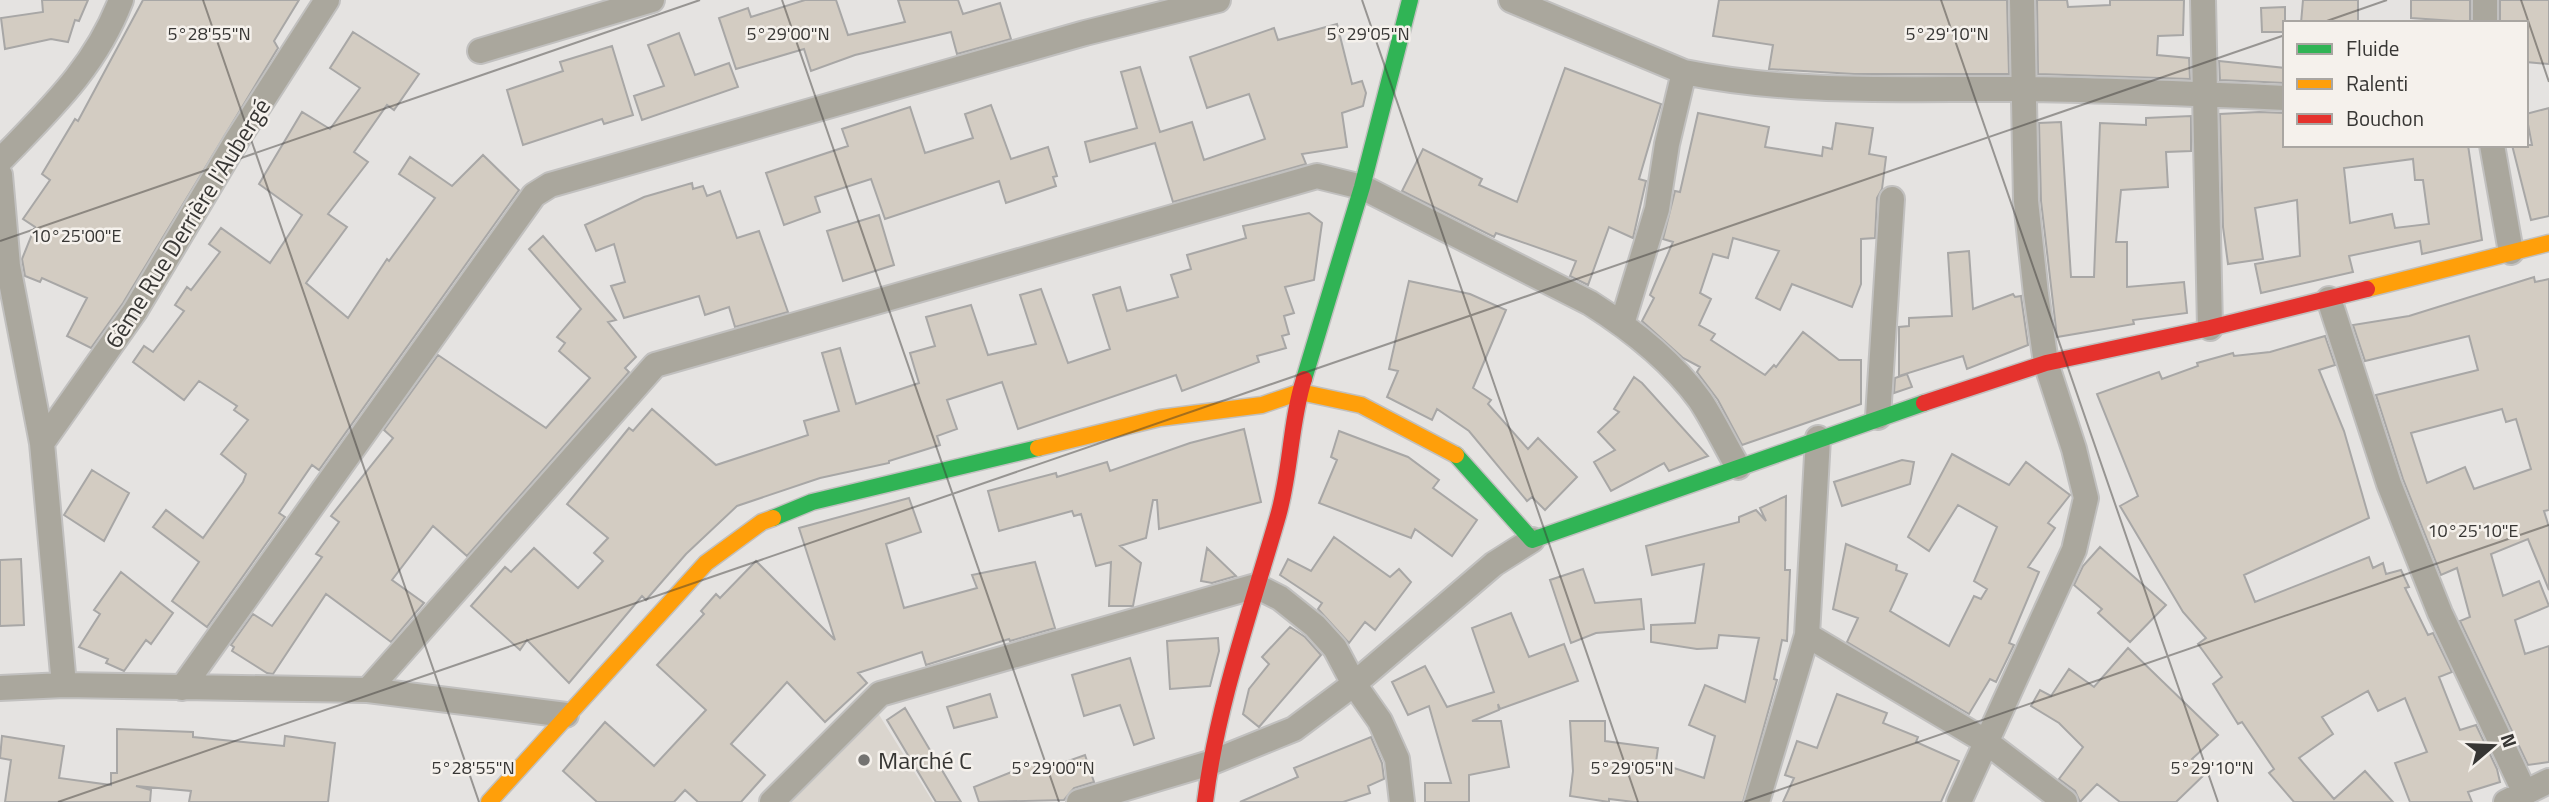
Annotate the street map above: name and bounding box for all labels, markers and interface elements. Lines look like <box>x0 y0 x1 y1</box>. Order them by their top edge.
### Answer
text: 5°28'55"N <box>167 20 251 47</box>
text: 5°29'00"N <box>746 20 830 47</box>
text: 5°29'05"N <box>1326 20 1410 47</box>
text: 5°29'10"N <box>1905 20 1989 47</box>
legend <box>2283 21 2528 147</box>
text: Fluide <box>2346 32 2399 64</box>
text: Ralenti <box>2346 67 2408 99</box>
street label: 6ème Rue Derrière l'Aubergé <box>95 91 279 355</box>
text: Bouchon <box>2346 102 2424 134</box>
text: 10°25'00"E <box>31 222 122 249</box>
text: 10°25'10"E <box>2428 517 2519 544</box>
north arrow <box>2458 711 2528 781</box>
text: N <box>2494 729 2525 751</box>
place label: Marché C <box>878 742 972 778</box>
marker: Marché C <box>856 752 872 768</box>
text: 5°28'55"N <box>431 754 515 781</box>
text: 5°29'00"N <box>1011 754 1095 781</box>
text: 5°29'05"N <box>1590 754 1674 781</box>
text: 5°29'10"N <box>2170 754 2254 781</box>

